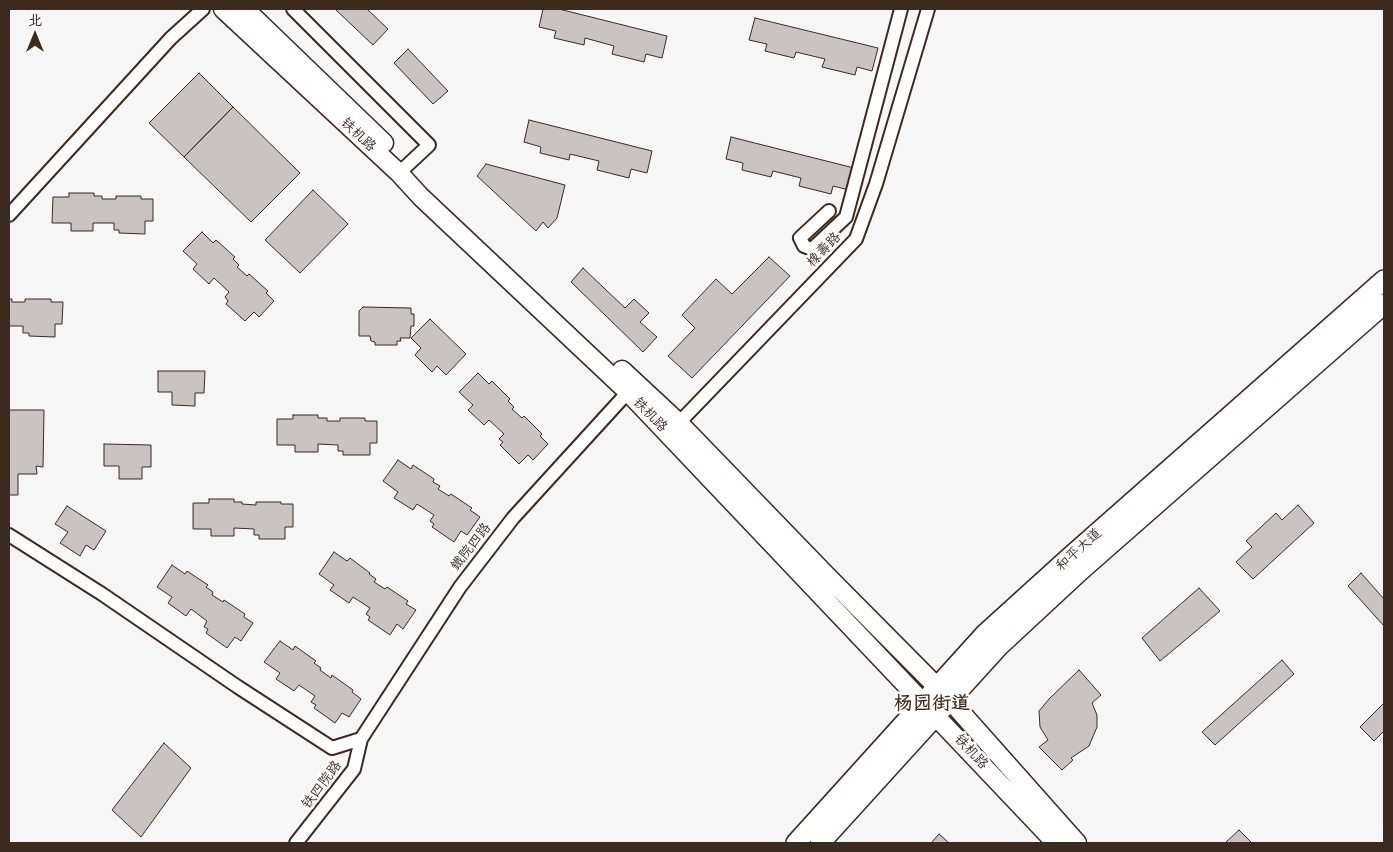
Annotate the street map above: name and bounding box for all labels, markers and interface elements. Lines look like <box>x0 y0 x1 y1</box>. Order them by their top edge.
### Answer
north arrow <box>10 10 60 60</box>
text: 北 <box>28 11 42 29</box>
street label: 铁机路 <box>337 115 379 155</box>
street label: 橡壽路 <box>803 229 845 271</box>
street label: 铁机路 <box>629 394 671 436</box>
street label: 鐵院四路 <box>447 520 495 574</box>
street label: 和平大道 <box>1053 525 1105 575</box>
district label: 杨园街道 <box>894 693 970 715</box>
street label: 铁机路 <box>951 731 991 773</box>
street label: 铁四院路 <box>298 758 346 812</box>

